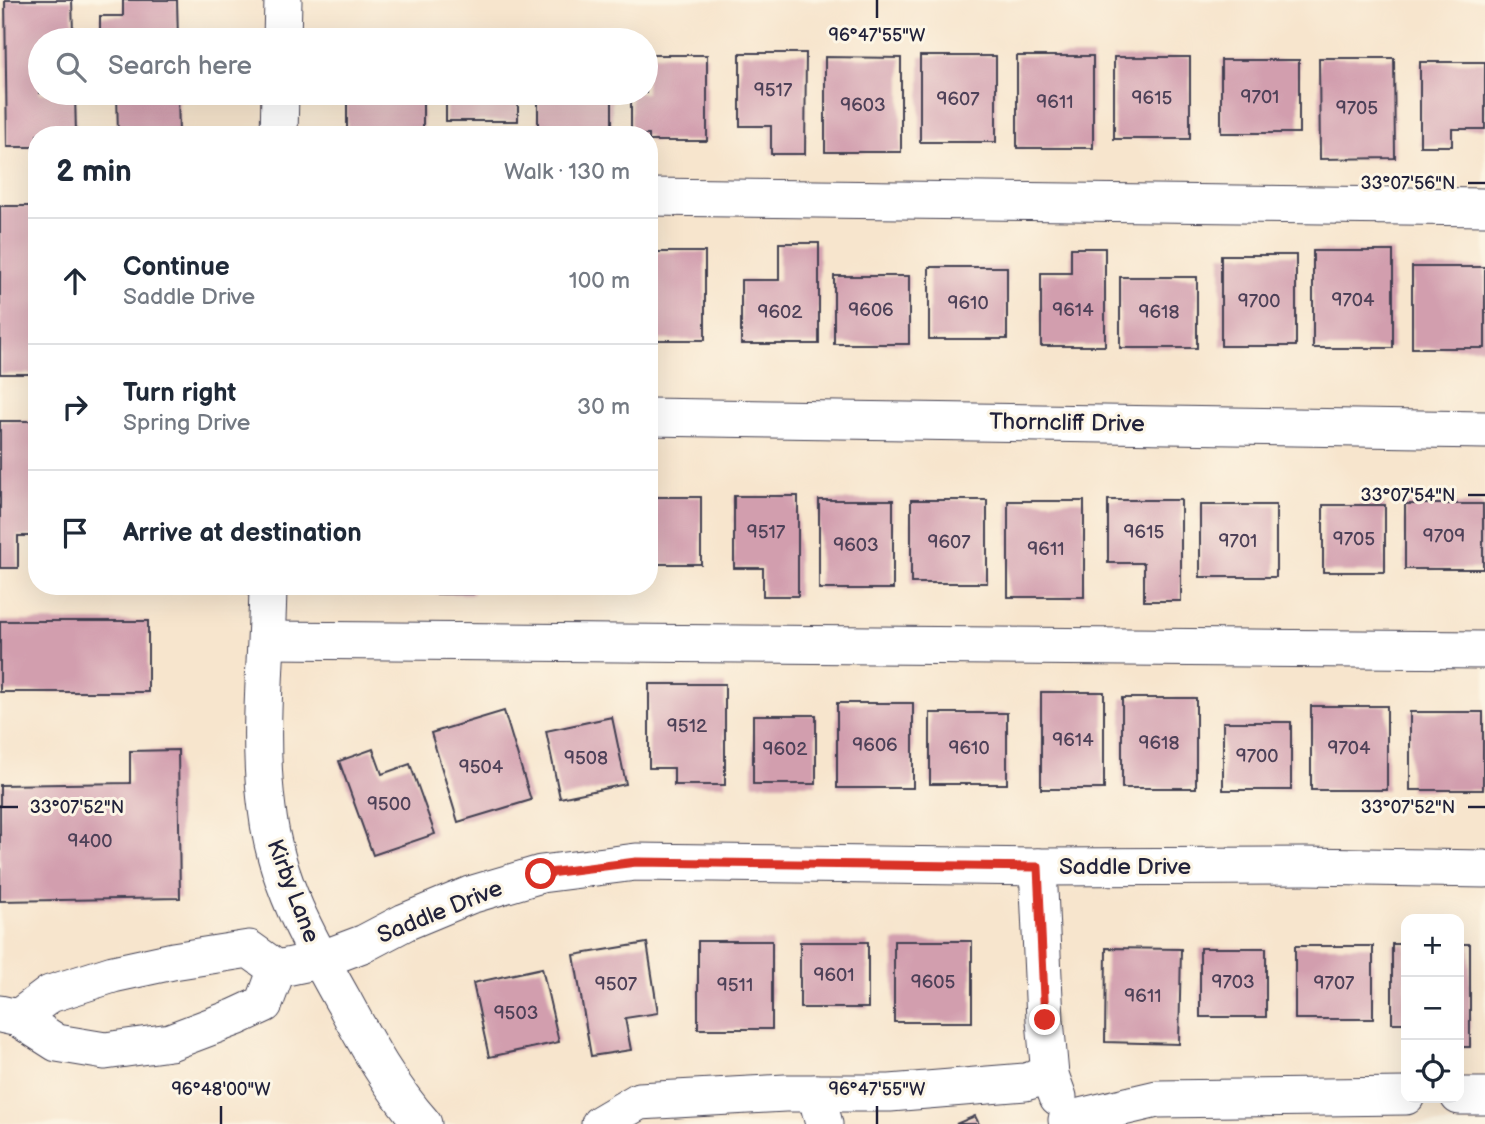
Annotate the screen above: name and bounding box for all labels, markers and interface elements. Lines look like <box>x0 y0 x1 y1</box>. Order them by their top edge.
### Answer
text: 96°47'55"W <box>829 25 926 46</box>
search box <box>28 28 658 105</box>
icon: search <box>52 48 90 86</box>
text: Search here <box>108 51 252 82</box>
house number: 9517 <box>754 79 793 102</box>
house number: 9701 <box>1241 86 1279 109</box>
house number: 9615 <box>1132 87 1173 110</box>
house number: 9607 <box>936 88 980 111</box>
house number: 9611 <box>1036 91 1074 114</box>
house number: 9603 <box>840 94 886 117</box>
house number: 9705 <box>1336 97 1378 120</box>
text: 2 min <box>56 154 132 190</box>
text: Walk · 130 m <box>504 158 630 186</box>
text: 33°07'56"N <box>1360 173 1456 194</box>
text: Continue <box>123 252 230 283</box>
icon: ahead <box>56 262 94 300</box>
text: 100 m <box>569 267 630 295</box>
text: Saddle Drive <box>123 283 255 311</box>
house number: 9704 <box>1331 289 1375 312</box>
house number: 9700 <box>1238 290 1280 313</box>
house number: 9610 <box>947 292 989 315</box>
house number: 9606 <box>848 299 894 322</box>
house number: 9614 <box>1052 299 1094 322</box>
house number: 9602 <box>758 301 803 324</box>
house number: 9618 <box>1138 301 1180 324</box>
text: Turn right <box>123 378 236 409</box>
icon: right <box>56 388 94 426</box>
text: 30 m <box>577 393 630 421</box>
street label: Thorncliff Drive <box>989 408 1145 438</box>
text: Spring Drive <box>123 409 250 437</box>
text: 33°07'54"N <box>1360 485 1456 506</box>
icon: arrive <box>56 514 94 552</box>
text: Arrive at destination <box>123 518 362 549</box>
house number: 9517 <box>747 521 786 544</box>
house number: 9615 <box>1124 521 1165 544</box>
house number: 9709 <box>1423 525 1465 548</box>
house number: 9705 <box>1333 528 1375 551</box>
house number: 9701 <box>1219 530 1257 553</box>
house number: 9607 <box>927 531 971 554</box>
house number: 9603 <box>833 534 879 557</box>
house number: 9611 <box>1027 538 1065 561</box>
house number: 9512 <box>667 715 708 738</box>
house number: 9614 <box>1052 729 1094 752</box>
house number: 9618 <box>1138 732 1180 755</box>
house number: 9606 <box>852 734 898 757</box>
house number: 9610 <box>948 737 990 760</box>
house number: 9704 <box>1327 737 1371 760</box>
house number: 9602 <box>763 738 808 761</box>
house number: 9700 <box>1236 745 1278 768</box>
house number: 9508 <box>564 747 608 770</box>
house number: 9504 <box>459 756 504 779</box>
house number: 9500 <box>367 793 411 816</box>
text: 33°07'52"N <box>30 797 124 818</box>
text: 33°07'52"N <box>1361 797 1455 818</box>
house number: 9400 <box>68 830 112 853</box>
street label: Kirby Lane <box>260 835 326 947</box>
street label: Saddle Drive <box>1059 853 1191 881</box>
route start <box>525 858 556 889</box>
street label: Saddle Drive <box>373 874 507 950</box>
map controls <box>1401 914 1464 1103</box>
button: + <box>1401 914 1464 977</box>
house number: 9601 <box>813 964 855 987</box>
house number: 9605 <box>911 971 955 994</box>
house number: 9703 <box>1211 971 1255 994</box>
house number: 9707 <box>1314 972 1355 995</box>
house number: 9507 <box>595 973 638 996</box>
house number: 9511 <box>717 974 753 997</box>
button: − <box>1401 977 1464 1040</box>
house number: 9611 <box>1124 985 1162 1008</box>
house number: 9503 <box>494 1002 538 1025</box>
route end <box>1029 1004 1060 1035</box>
button: locate <box>1401 1040 1464 1103</box>
text: 96°48'00"W <box>171 1079 271 1100</box>
text: 96°47'55"W <box>829 1079 926 1100</box>

